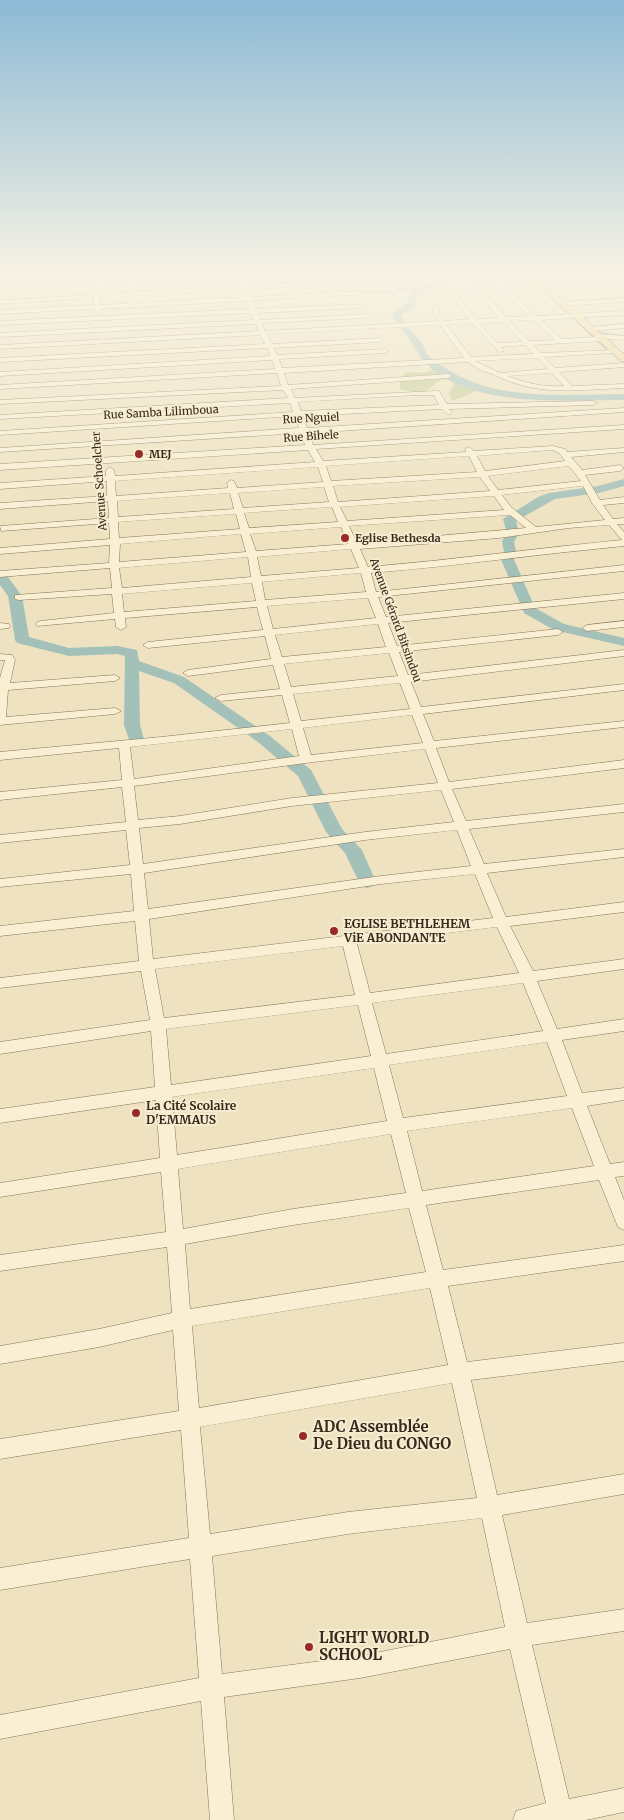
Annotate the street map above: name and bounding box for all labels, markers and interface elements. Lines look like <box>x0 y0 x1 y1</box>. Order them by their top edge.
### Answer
street label: Rue Samba Lilimboua <box>103 402 219 422</box>
street label: Rue Nguiel <box>282 409 341 426</box>
street label: Rue Bihele <box>283 427 340 445</box>
street label: Avenue Schoelcher <box>89 431 110 532</box>
place label: MEJ <box>149 447 172 461</box>
marker: MEJ <box>133 448 145 460</box>
place label: Eglise Bethesda <box>355 531 441 545</box>
marker: Eglise Bethesda <box>339 532 351 544</box>
street label: Avenue Gérard Bitsindou <box>367 555 425 684</box>
place label: EGLISE BETHLEHEM ViE ABONDANTE <box>343 916 471 945</box>
marker: EGLISE BETHLEHEM ViE ABONDANTE <box>328 925 340 937</box>
place label: La Cité Scolaire D'EMMAUS <box>146 1098 237 1127</box>
marker: La Cité Scolaire D'EMMAUS <box>130 1107 142 1119</box>
place label: ADC Assemblée De Dieu du CONGO <box>312 1417 451 1453</box>
marker: ADC Assemblée De Dieu du CONGO <box>297 1430 309 1442</box>
place label: LIGHT WORLD SCHOOL <box>319 1628 429 1664</box>
marker: LIGHT WORLD SCHOOL <box>303 1641 315 1653</box>

